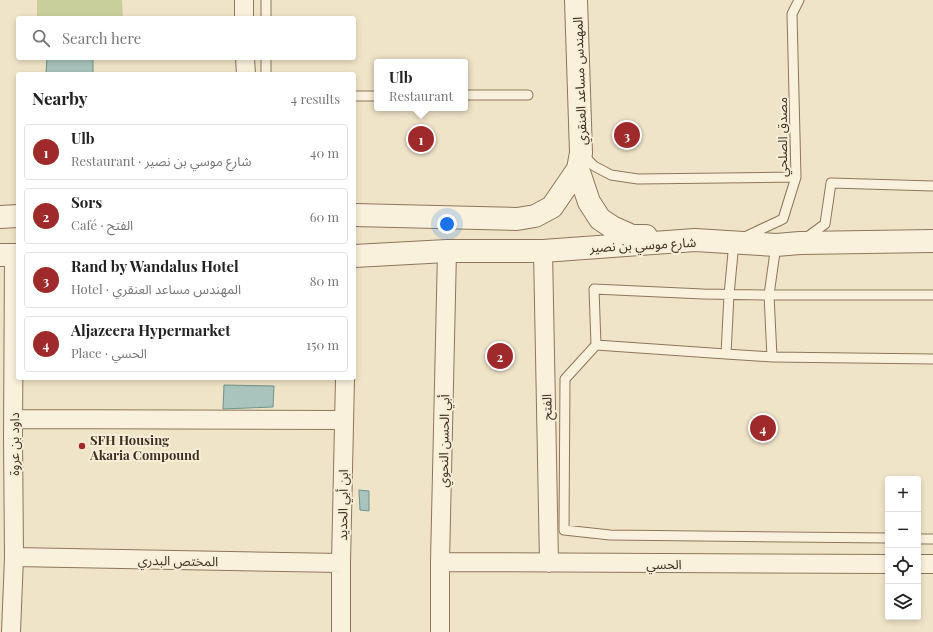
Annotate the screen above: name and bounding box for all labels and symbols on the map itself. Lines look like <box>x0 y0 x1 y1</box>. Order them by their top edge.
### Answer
street label: المهندس مساعد العنقري <box>568 16 593 145</box>
street label: مصدق الصلحي <box>773 97 793 177</box>
pin: 3 <box>614 120 640 150</box>
pin: 1 <box>408 124 434 154</box>
your location <box>437 214 457 234</box>
street label: شارع موسي بن نصير <box>588 233 697 258</box>
pin: 2 <box>487 341 513 371</box>
street label: أبي الحسن النحوي <box>434 394 455 488</box>
street label: الفتح <box>537 394 558 420</box>
street label: داود بن عروة <box>5 412 23 476</box>
pin: 4 <box>750 413 776 443</box>
place label: SFH Housing Akaria Compound <box>89 431 200 463</box>
marker: SFH Housing Akaria Compound <box>77 441 87 451</box>
street label: ابن أبي الحديد <box>333 469 354 541</box>
street label: المختص البدري <box>138 551 218 572</box>
street label: الحسي <box>646 555 682 575</box>

